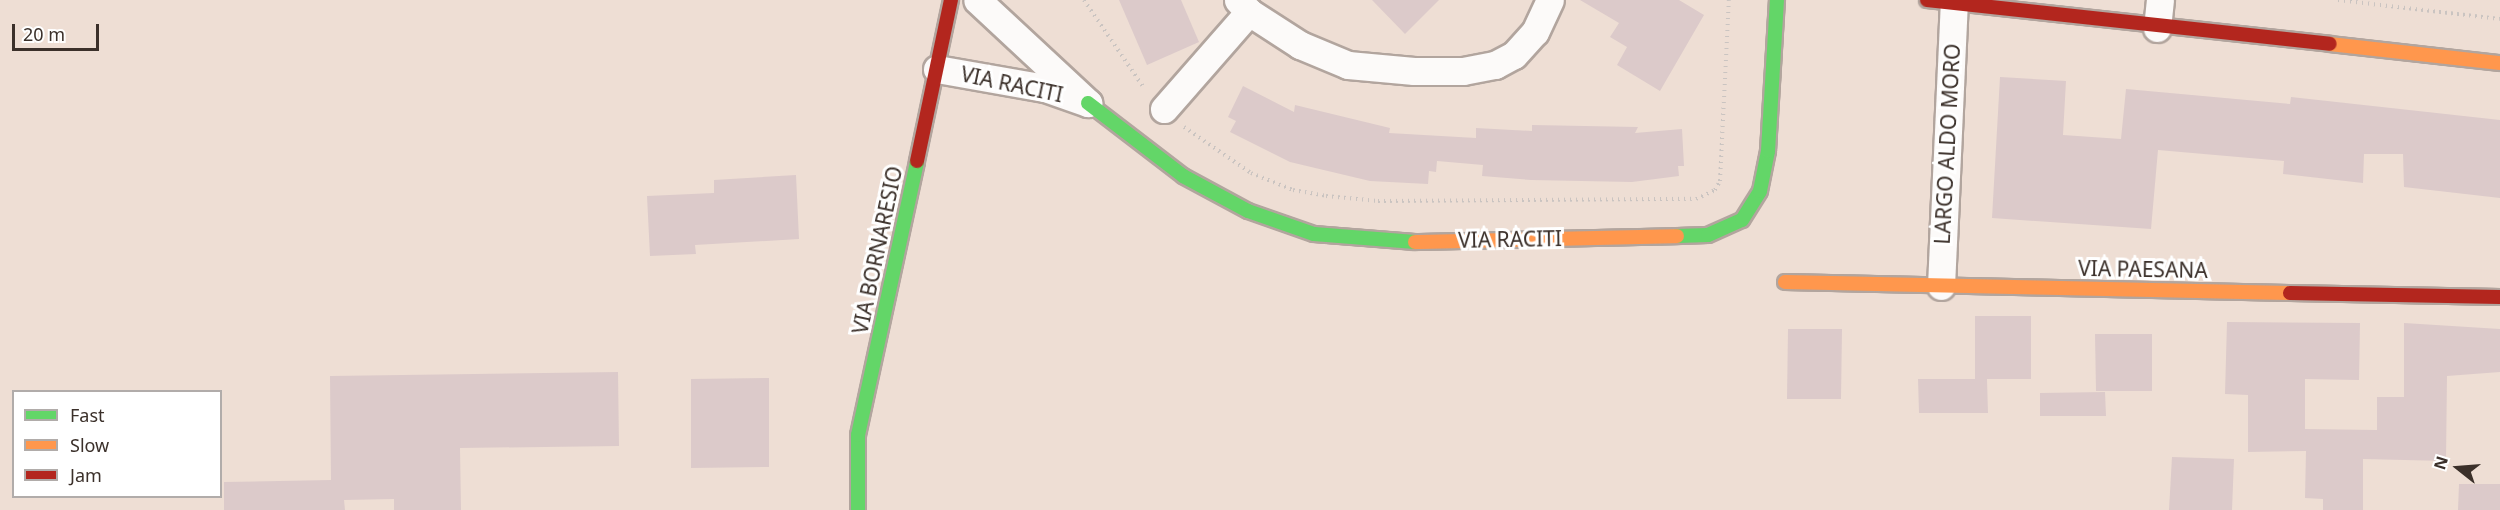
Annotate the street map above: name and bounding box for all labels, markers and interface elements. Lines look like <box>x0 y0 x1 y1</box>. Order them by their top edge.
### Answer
scale bar <box>15 12 102 50</box>
text: 20 m <box>23 22 65 46</box>
street label: LARGO ALDO MORO <box>1929 43 1965 245</box>
street label: VIA RACITI <box>959 61 1065 107</box>
street label: VIA BORNARESIO <box>847 164 907 336</box>
street label: VIA RACITI <box>1458 225 1562 253</box>
street label: VIA PAESANA <box>2078 255 2208 283</box>
legend <box>12 390 222 498</box>
text: Fast <box>70 403 105 427</box>
text: Slow <box>70 433 109 457</box>
north arrow <box>2428 438 2488 498</box>
text: N <box>2428 453 2453 472</box>
text: Jam <box>70 463 102 487</box>

